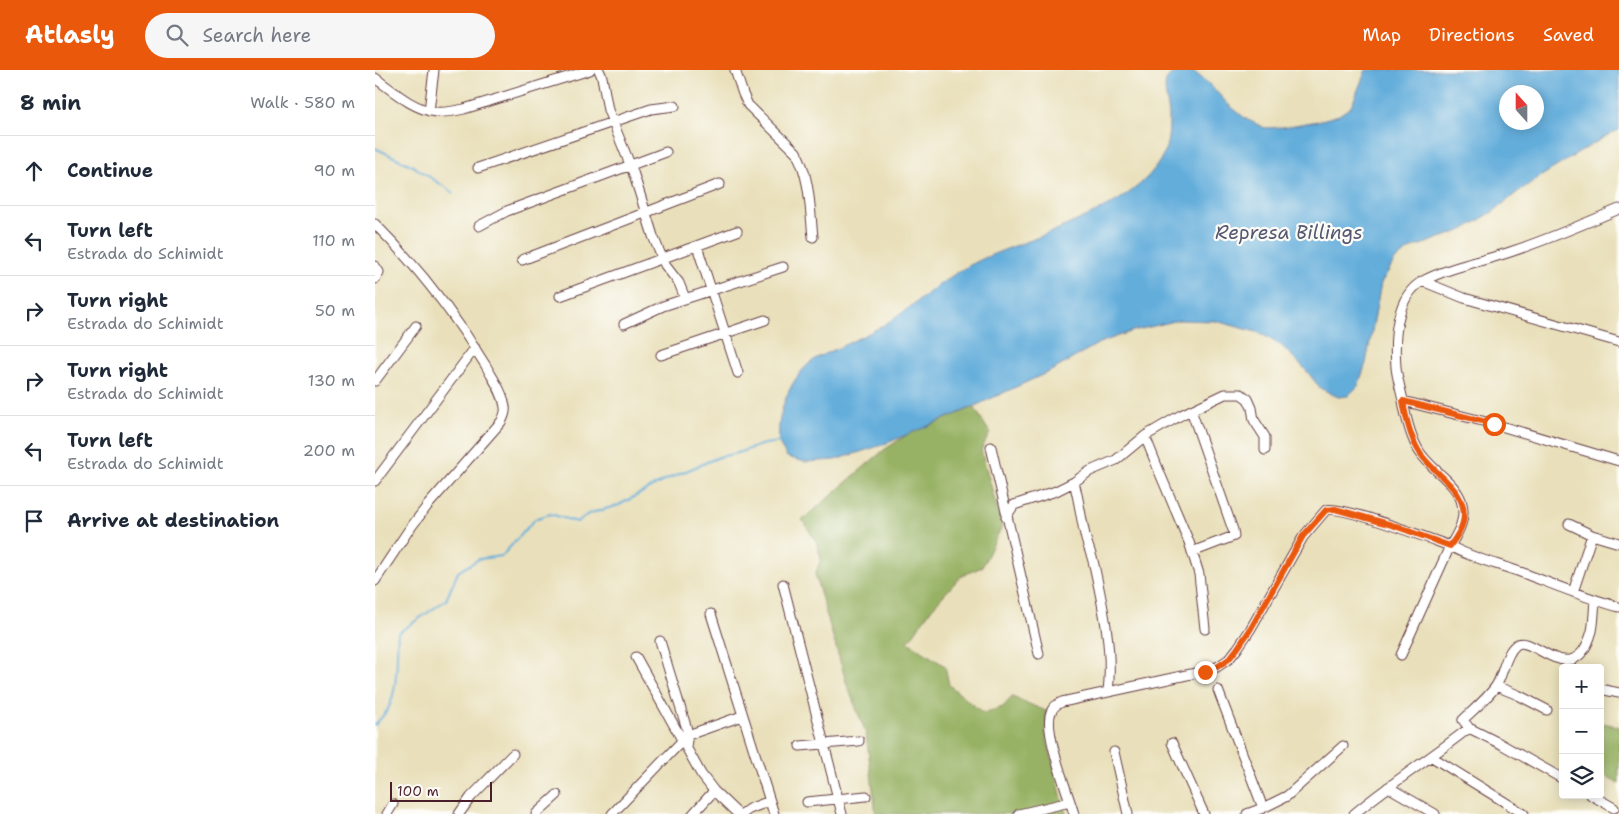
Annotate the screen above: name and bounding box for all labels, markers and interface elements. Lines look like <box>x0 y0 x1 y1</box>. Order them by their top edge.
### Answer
search box <box>145 13 495 58</box>
text: Atlasly <box>25 19 115 51</box>
icon: search <box>163 21 191 49</box>
text: Search here <box>203 23 311 48</box>
text: Map <box>1363 23 1401 47</box>
text: Directions <box>1429 23 1515 47</box>
text: Saved <box>1543 23 1594 47</box>
north arrow <box>1499 85 1544 130</box>
text: 8 min <box>20 89 81 117</box>
text: Walk · 580 m <box>250 92 355 113</box>
icon: ahead <box>20 157 48 185</box>
text: Continue <box>67 158 153 183</box>
text: 90 m <box>314 160 355 181</box>
text: Turn left <box>67 218 153 243</box>
water label: Represa Billings <box>1215 220 1363 245</box>
icon: left <box>20 227 48 255</box>
text: 110 m <box>312 230 355 251</box>
text: Estrada do Schimidt <box>67 243 224 264</box>
text: Turn right <box>67 288 168 313</box>
icon: right <box>20 297 48 325</box>
text: 50 m <box>315 300 355 321</box>
text: Estrada do Schimidt <box>67 313 224 334</box>
text: Turn right <box>67 358 168 383</box>
icon: right <box>20 367 48 395</box>
text: 130 m <box>308 370 355 391</box>
text: Estrada do Schimidt <box>67 383 224 404</box>
route start <box>1483 413 1506 436</box>
text: Turn left <box>67 428 153 453</box>
icon: left <box>20 437 48 465</box>
text: 200 m <box>303 440 355 461</box>
text: Estrada do Schimidt <box>67 453 224 474</box>
icon: arrive <box>20 507 48 535</box>
text: Arrive at destination <box>67 508 279 533</box>
route end <box>1194 661 1217 684</box>
map controls <box>1559 664 1604 799</box>
button: + <box>1559 664 1604 709</box>
button: − <box>1559 709 1604 754</box>
button: layers <box>1559 754 1604 799</box>
scale bar <box>390 779 493 802</box>
text: 100 m <box>397 782 439 800</box>

